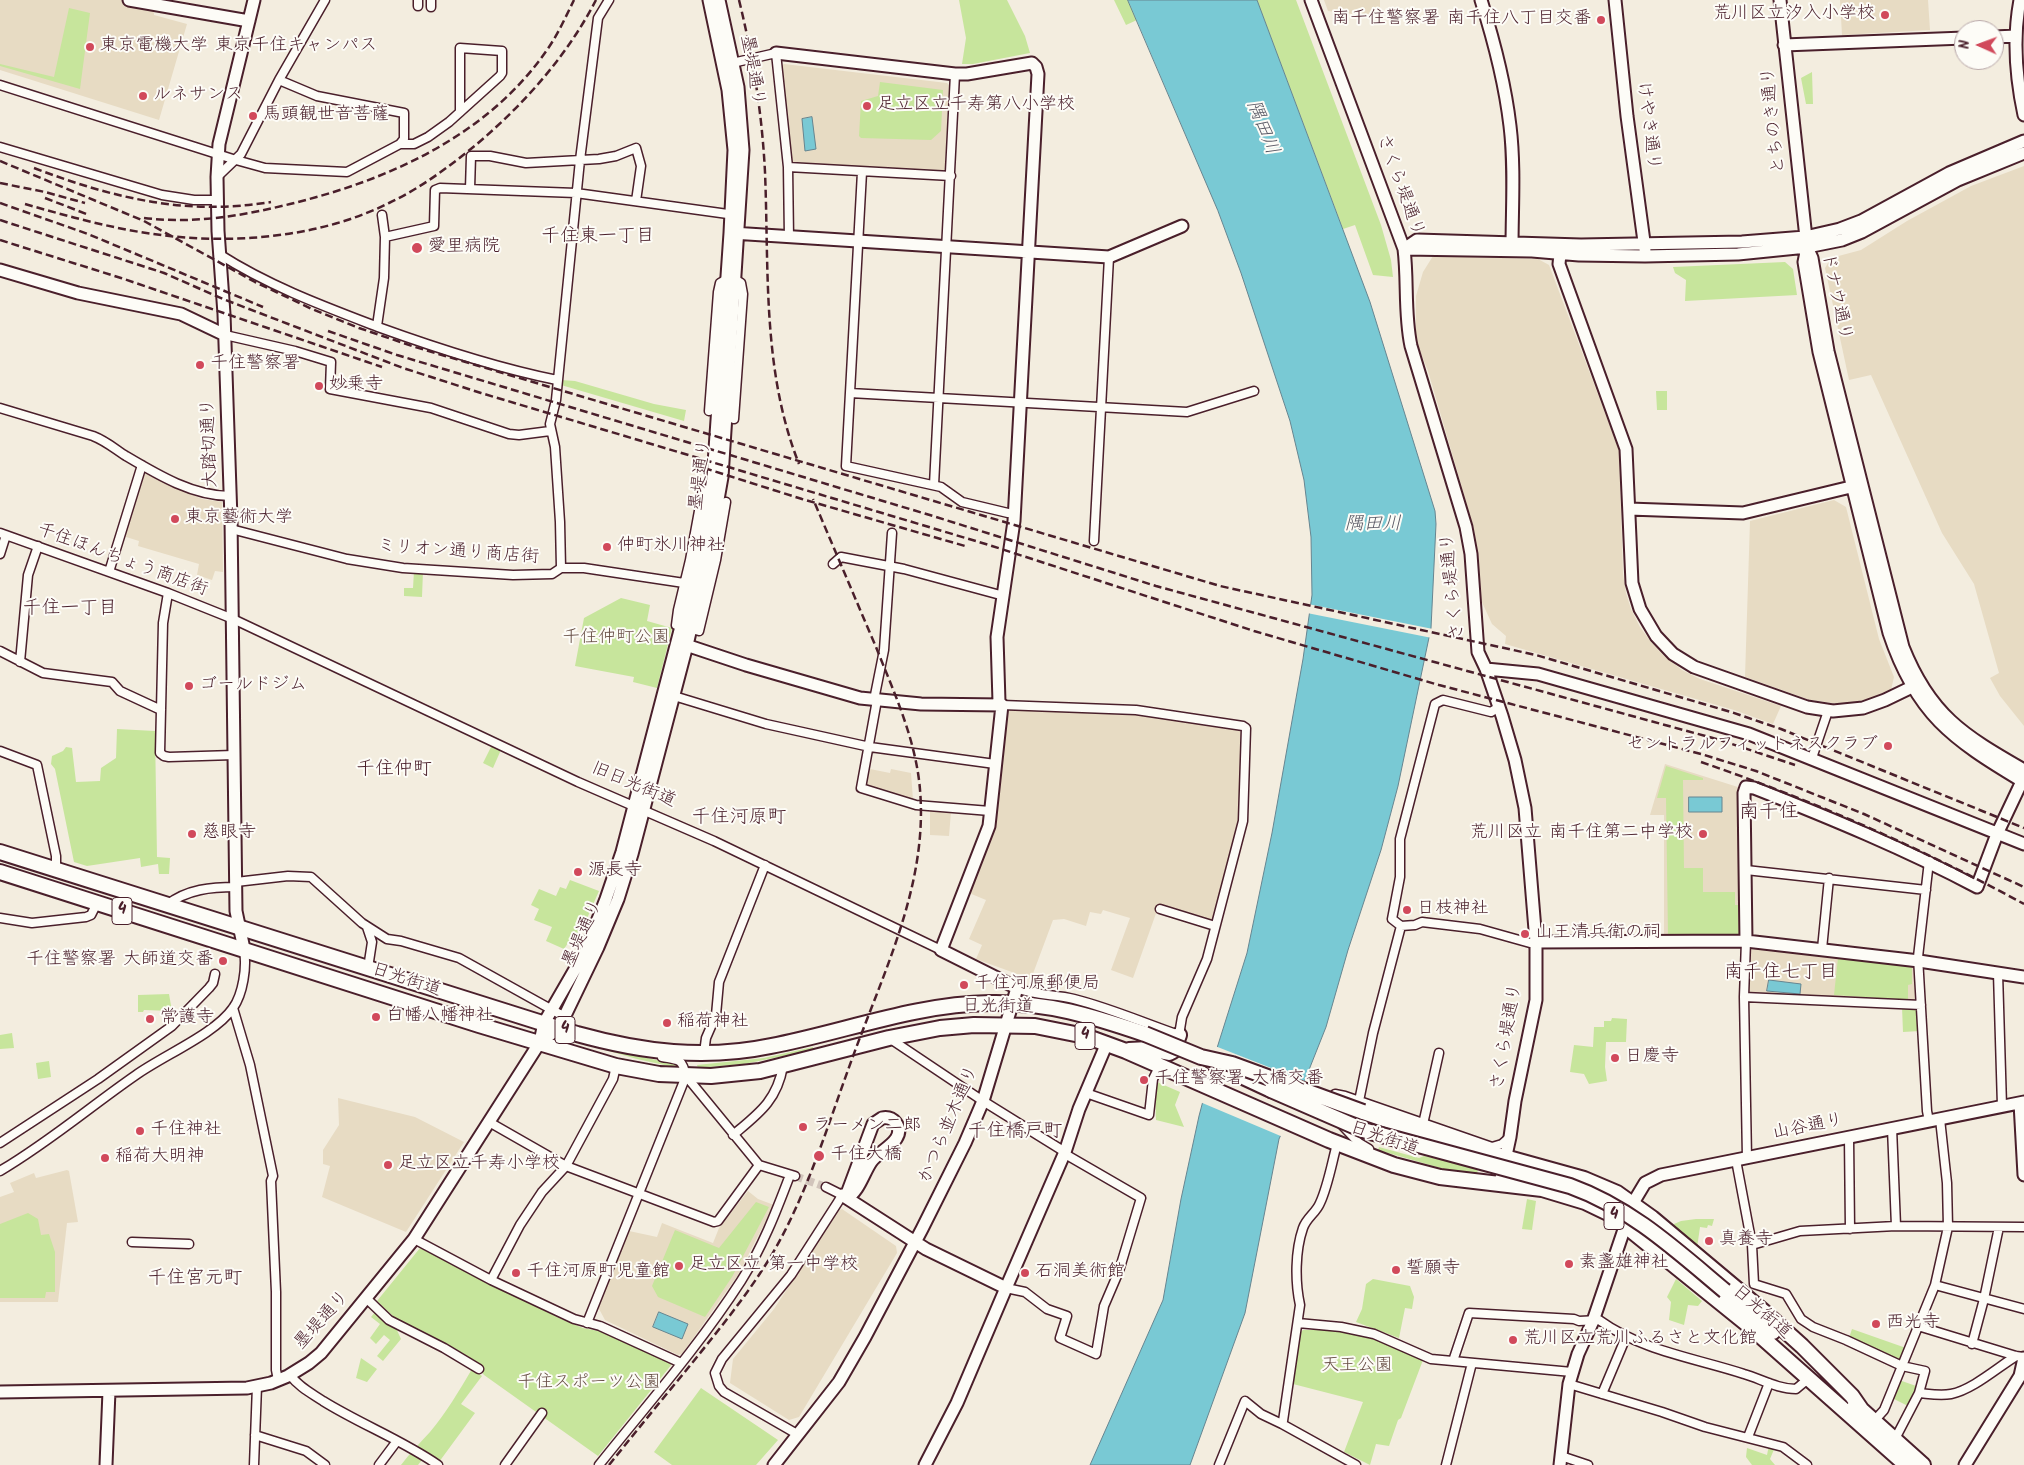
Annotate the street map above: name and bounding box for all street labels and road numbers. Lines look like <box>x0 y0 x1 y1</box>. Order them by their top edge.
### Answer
street label: 墨堤通り <box>734 34 768 108</box>
street label: とちのき通り <box>1759 65 1791 175</box>
street label: けやき通り <box>1631 80 1663 172</box>
street label: さくら堤通り <box>1370 132 1428 240</box>
street label: ドナウ通り <box>1815 251 1855 343</box>
street label: 大踏切通り <box>199 398 223 488</box>
street label: 墨堤通り <box>687 438 717 512</box>
street label: 千住ほんちょう商店街 <box>34 520 210 602</box>
street label: さくら堤通り <box>1438 531 1470 641</box>
street label: ミリオン通り商店街 <box>376 537 540 569</box>
street label: 旧日光街道 <box>587 758 679 814</box>
street label: 墨堤通り <box>559 897 609 971</box>
road number: 4 <box>112 898 132 924</box>
street label: 日光街道 <box>368 960 444 1002</box>
street label: さくら堤通り <box>1488 982 1528 1092</box>
street label: 日光街道 <box>962 997 1034 1019</box>
road number: 4 <box>555 1016 575 1044</box>
road number: 4 <box>1075 1022 1095 1050</box>
street label: かつら並木通り <box>915 1063 985 1187</box>
street label: 山谷通り <box>1771 1111 1845 1145</box>
street label: 日光街道 <box>1346 1118 1422 1162</box>
road number: 4 <box>1604 1202 1624 1230</box>
street label: 日光街道 <box>1727 1281 1795 1345</box>
street label: 墨堤通り <box>291 1287 355 1355</box>

